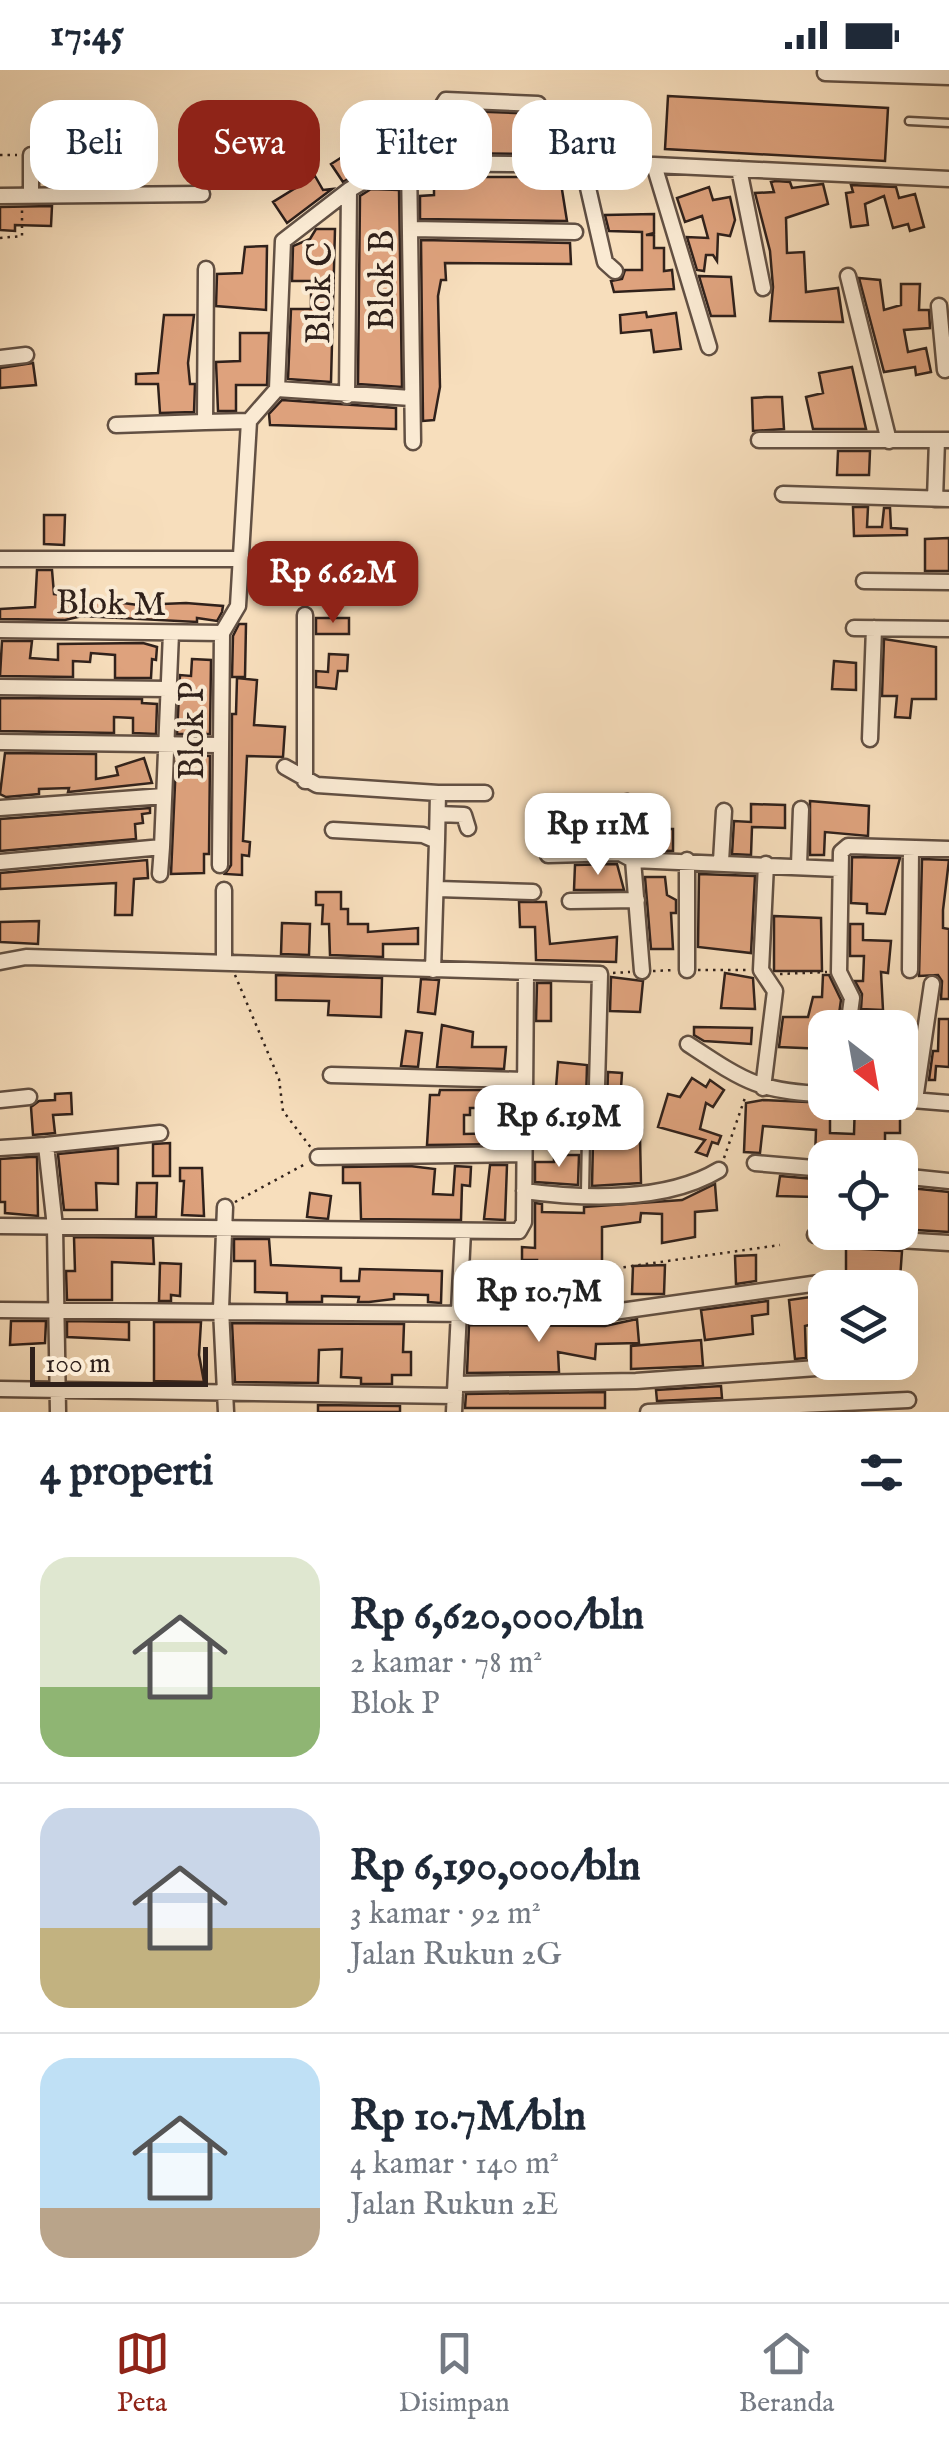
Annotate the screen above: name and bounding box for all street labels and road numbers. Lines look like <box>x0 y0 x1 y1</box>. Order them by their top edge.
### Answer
street label: Blok B <box>361 230 406 330</box>
street label: Blok C <box>297 241 344 345</box>
street label: Blok M <box>55 581 167 628</box>
street label: Blok P <box>171 682 216 780</box>

